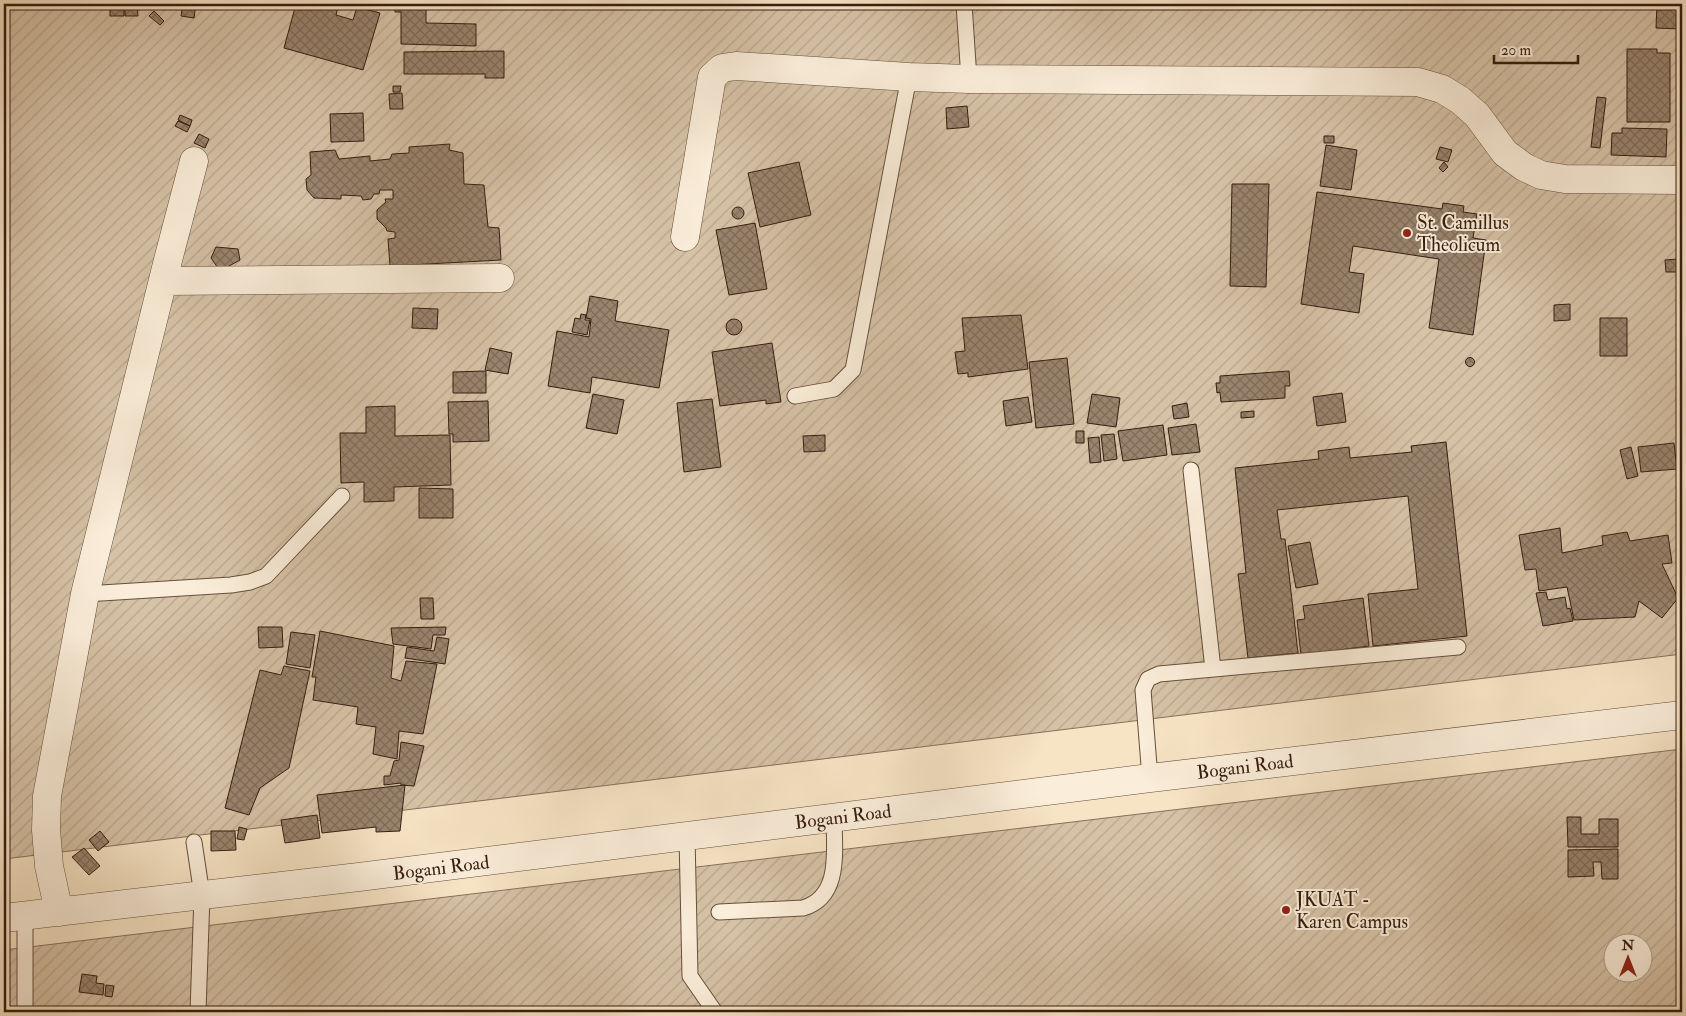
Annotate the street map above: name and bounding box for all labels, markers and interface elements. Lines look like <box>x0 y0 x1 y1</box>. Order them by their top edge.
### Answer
scale bar <box>1494 32 1577 64</box>
text: 20 m <box>1501 41 1531 60</box>
place label: St. Camillus Theolicum <box>1417 211 1509 257</box>
marker: St. Camillus Theolicum <box>1401 227 1413 239</box>
street label: Bogani Road <box>1195 749 1296 785</box>
street label: Bogani Road <box>793 799 894 835</box>
street label: Bogani Road <box>391 850 492 886</box>
place label: JKUAT - Karen Campus <box>1295 888 1408 935</box>
marker: JKUAT - Karen Campus <box>1280 904 1292 916</box>
north arrow <box>1604 934 1654 984</box>
text: N <box>1621 937 1635 954</box>

